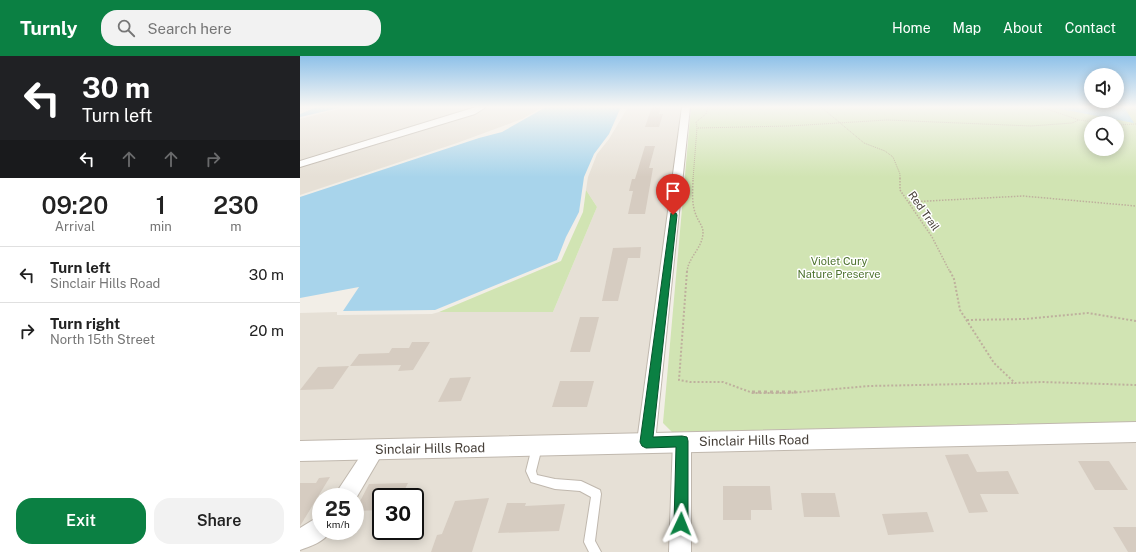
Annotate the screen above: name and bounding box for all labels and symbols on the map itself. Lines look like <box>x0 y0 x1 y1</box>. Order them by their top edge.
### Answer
pin <box>656 174 690 215</box>
street label: Red Trail <box>906 189 942 233</box>
park label: Violet Cury Nature Preserve <box>797 255 881 280</box>
street label: Sinclair Hills Road <box>699 432 809 449</box>
street label: Sinclair Hills Road <box>375 440 485 457</box>
speed limit sign: 30 <box>372 488 424 540</box>
position arrow <box>660 503 702 545</box>

